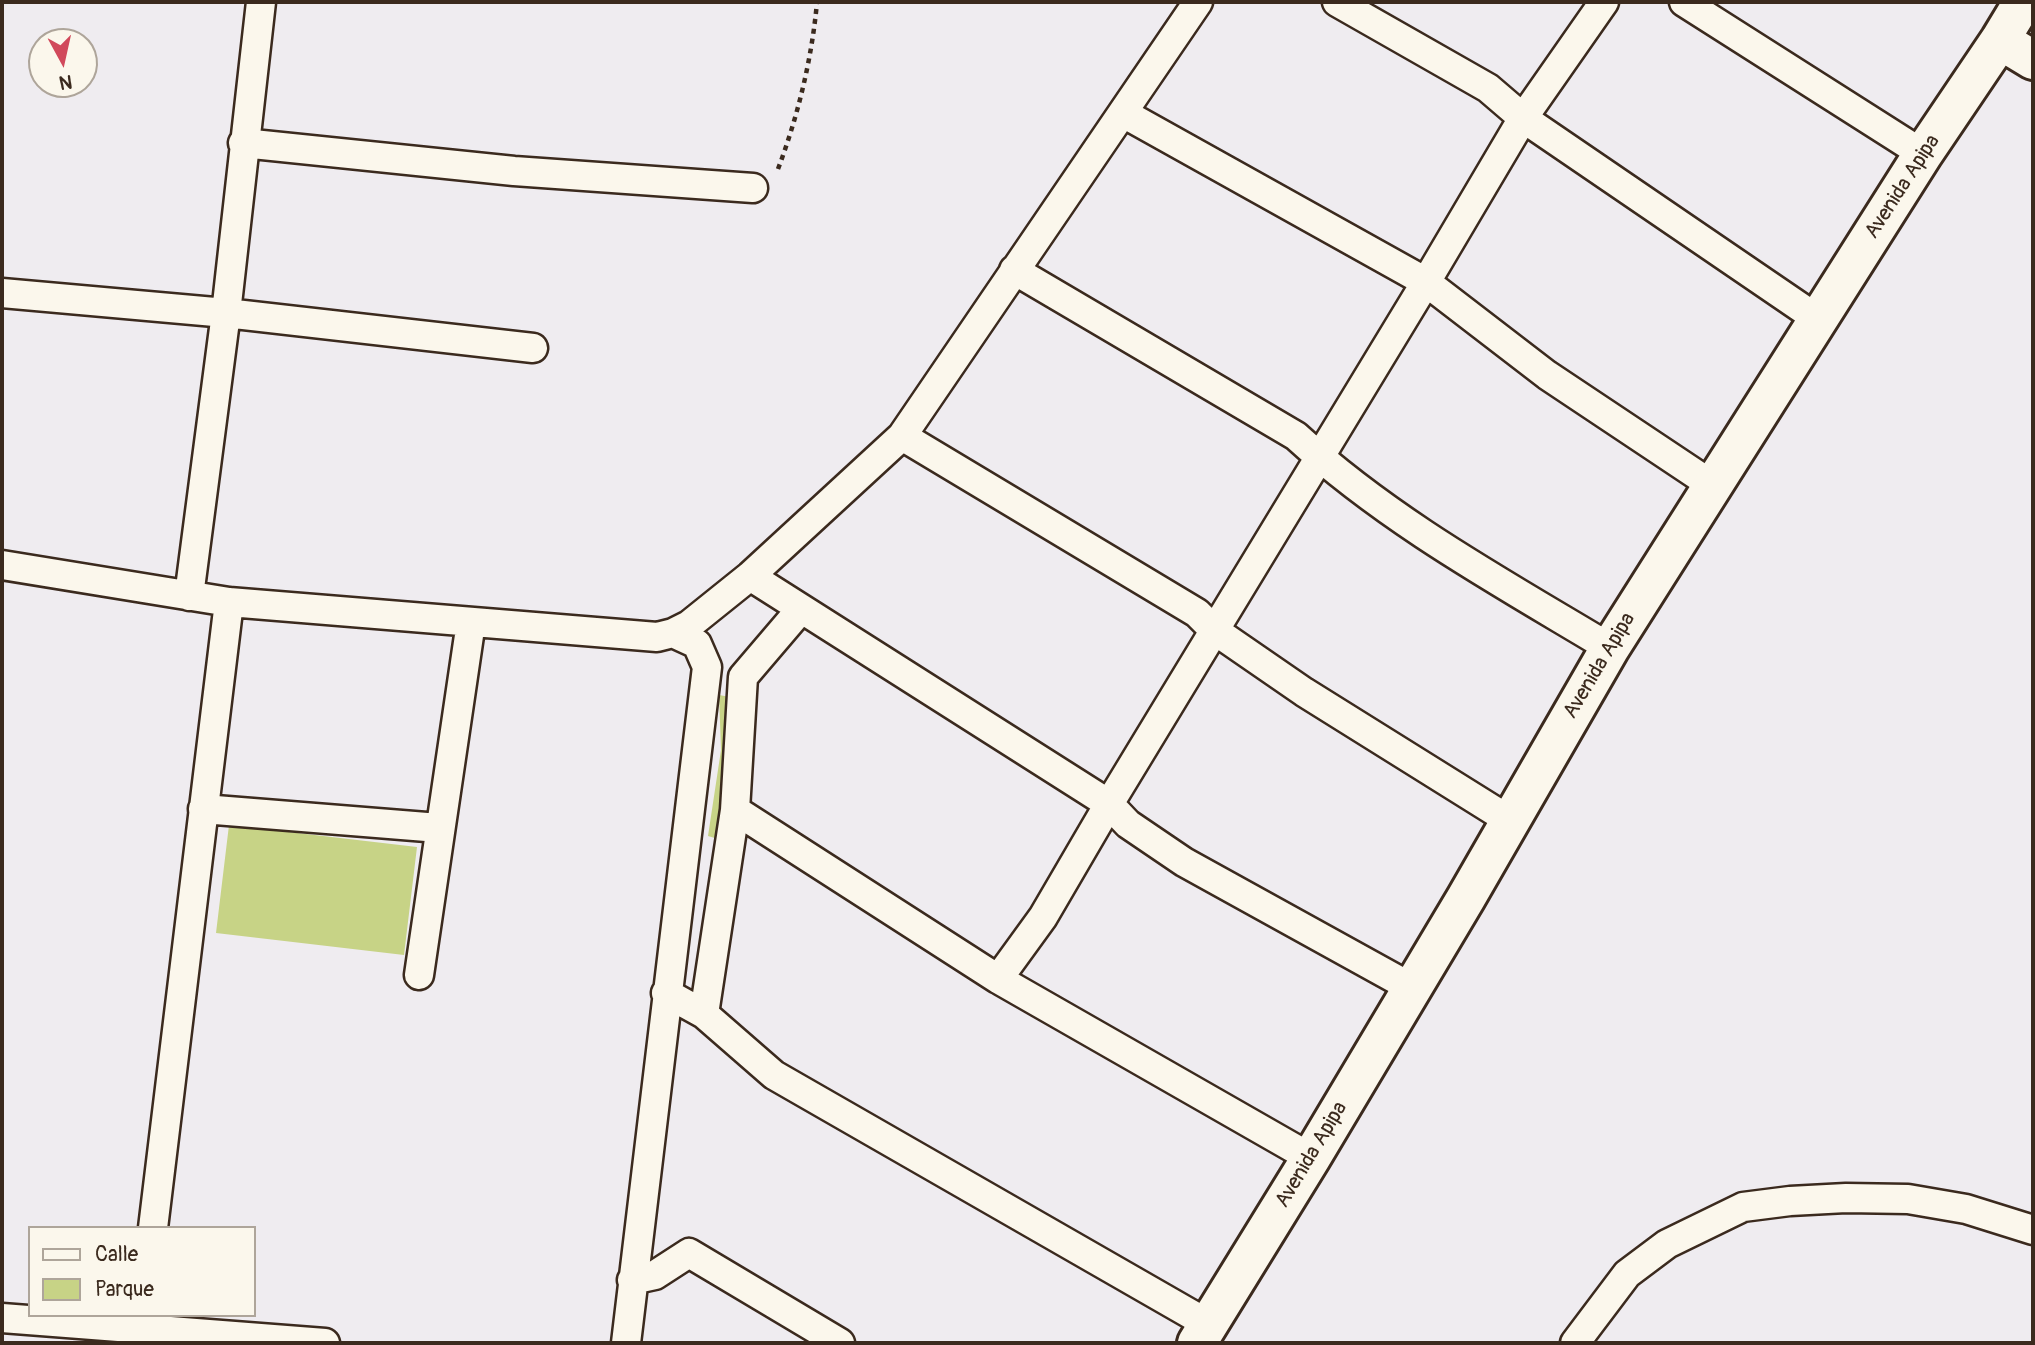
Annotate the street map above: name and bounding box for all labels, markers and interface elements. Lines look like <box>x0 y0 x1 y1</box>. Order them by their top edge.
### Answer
north arrow <box>28 28 98 98</box>
text: N <box>58 69 74 95</box>
street label: Avenida Apipa <box>1860 130 1946 244</box>
street label: Avenida Apipa <box>1559 609 1641 723</box>
street label: Avenida Apipa <box>1271 1098 1353 1212</box>
legend <box>28 1226 256 1317</box>
text: Calle <box>95 1241 138 1268</box>
text: Parque <box>95 1276 154 1303</box>

